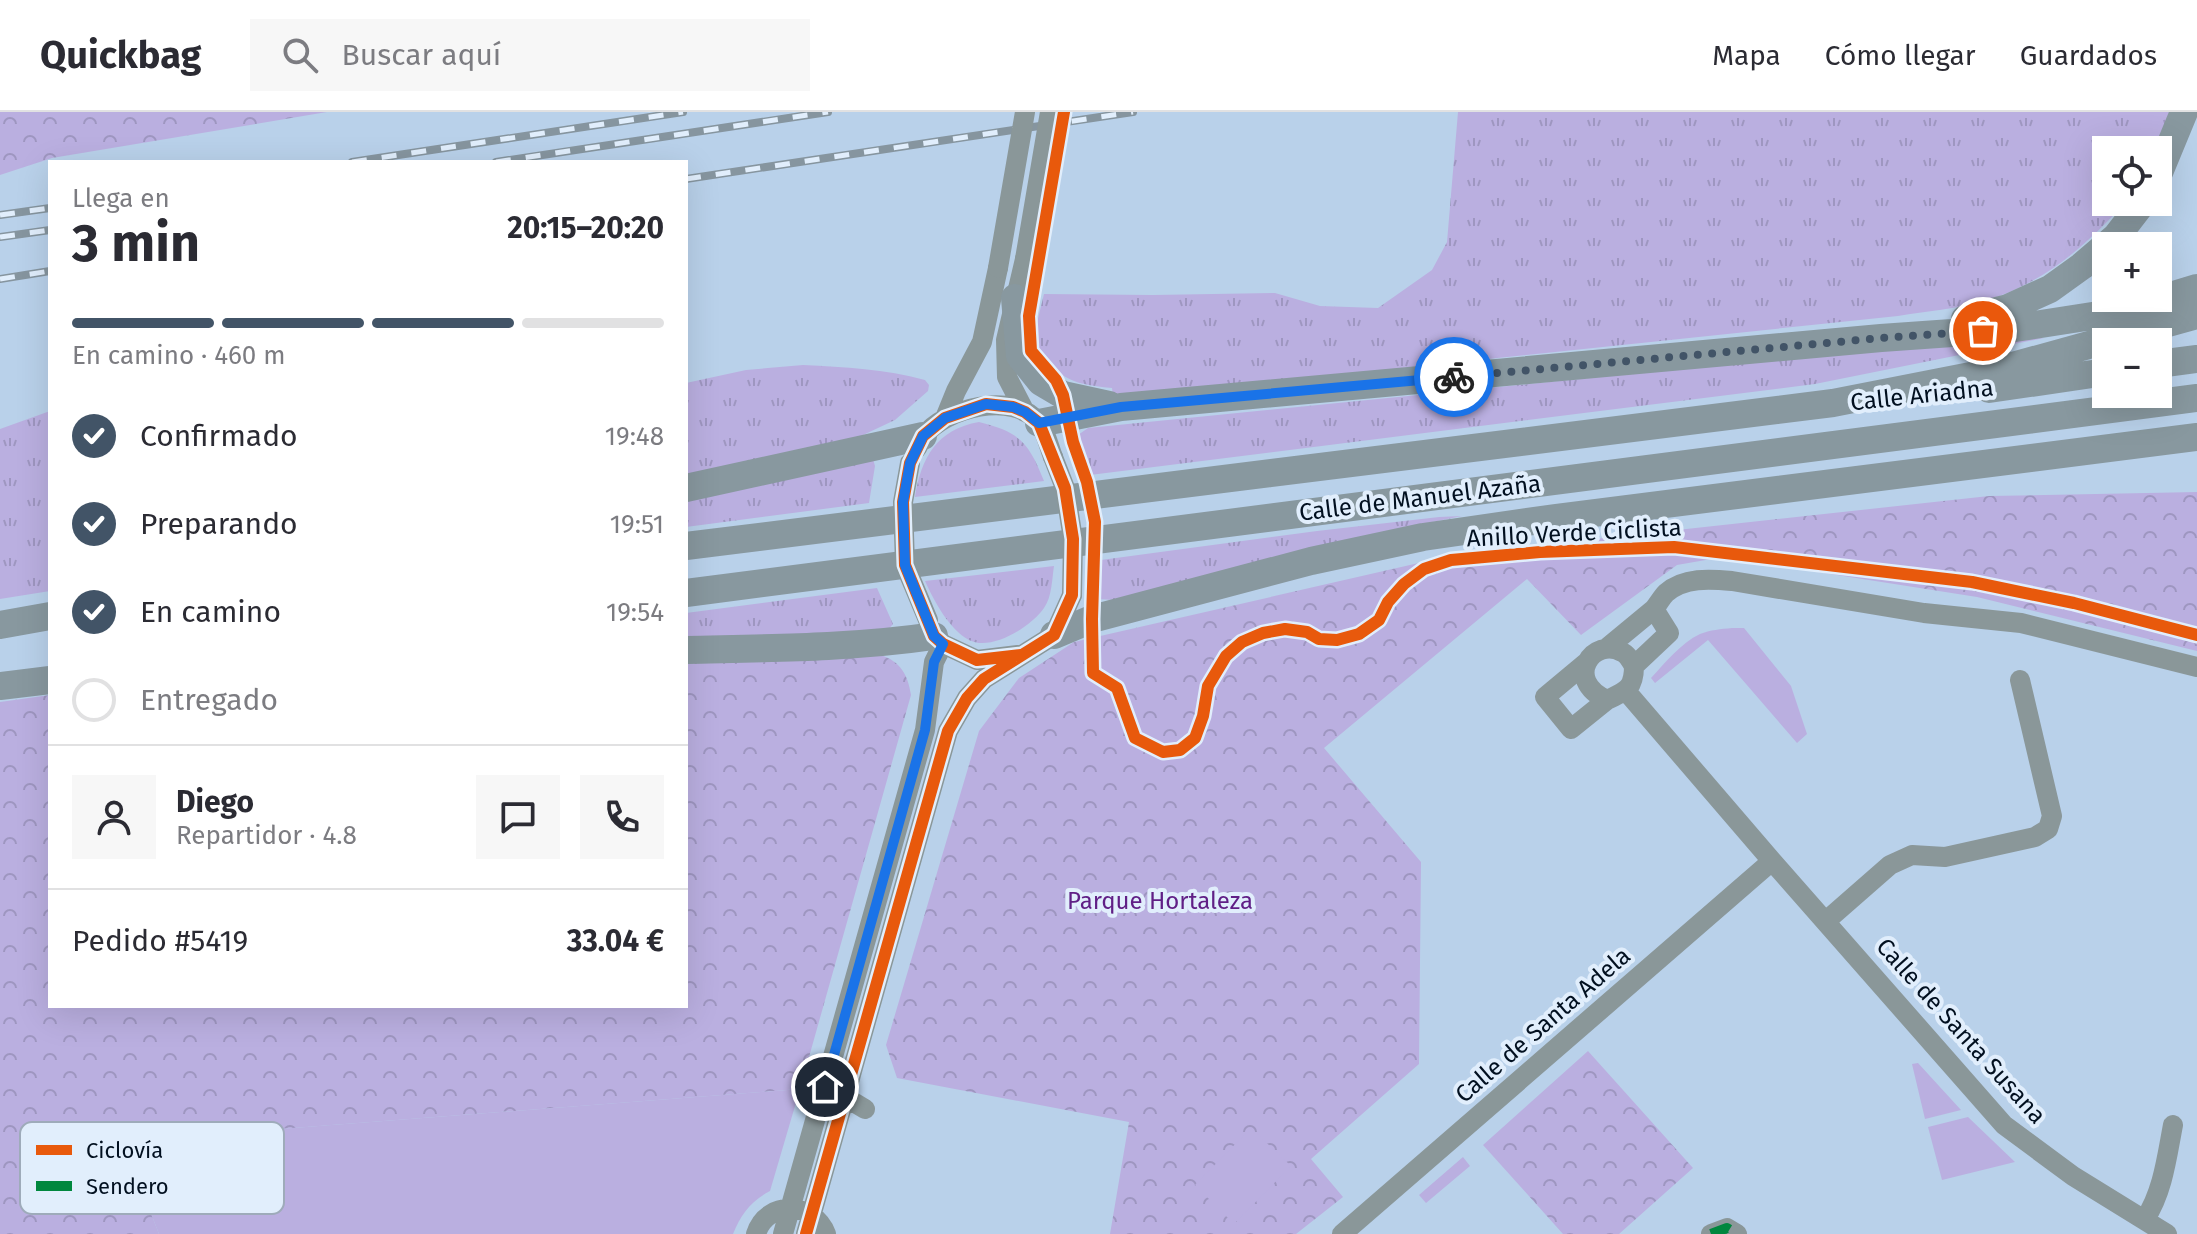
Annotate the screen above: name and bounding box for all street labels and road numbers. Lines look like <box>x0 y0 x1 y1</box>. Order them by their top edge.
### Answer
street label: Calle Ariadna <box>1849 374 1995 416</box>
street label: Calle de Manuel Azaña <box>1297 469 1543 527</box>
street label: Anillo Verde Ciclista <box>1466 513 1682 553</box>
street label: Calle de Santa Susana <box>1870 933 2052 1129</box>
street label: Calle de Santa Adela <box>1450 941 1636 1109</box>

